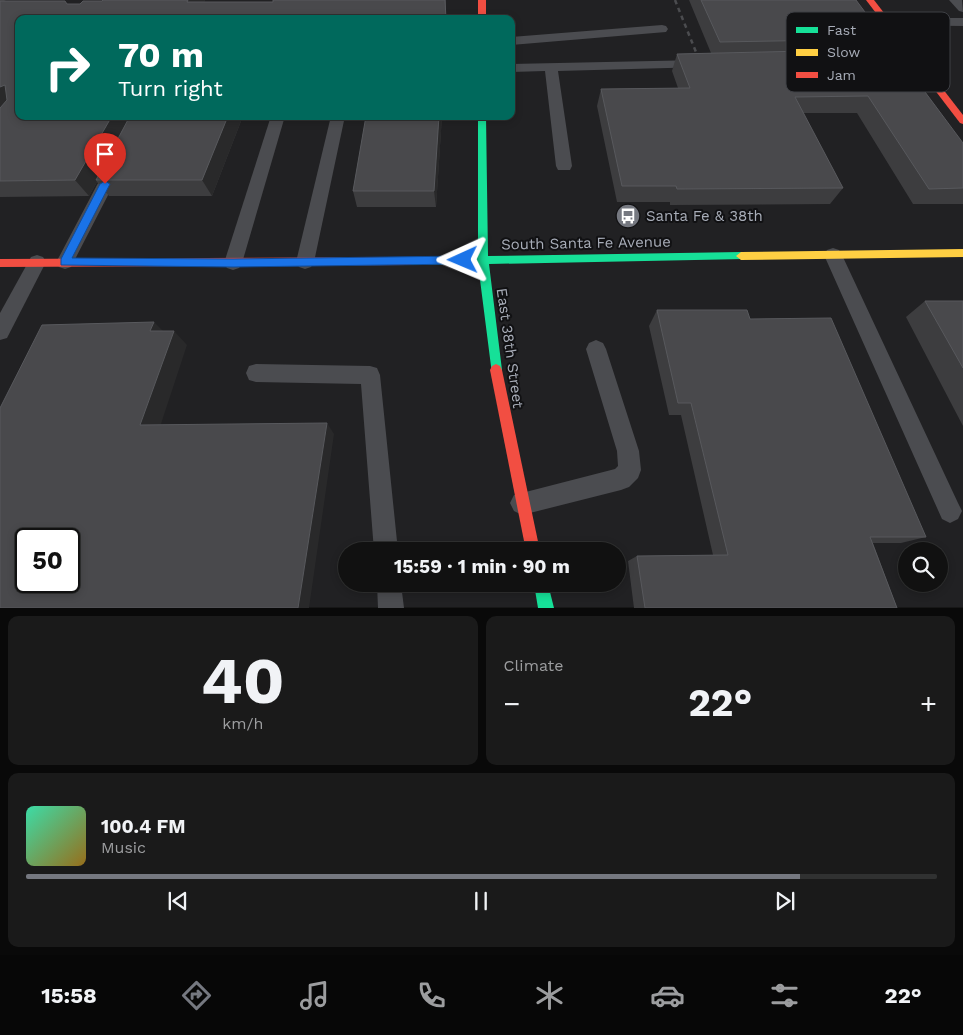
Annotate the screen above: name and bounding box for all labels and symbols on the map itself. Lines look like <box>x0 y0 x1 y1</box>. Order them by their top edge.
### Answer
legend <box>786 12 950 92</box>
text: Fast <box>827 22 856 38</box>
text: Slow <box>827 44 860 60</box>
text: Jam <box>827 67 856 83</box>
pin <box>84 133 126 184</box>
bus stop icon: Santa Fe & 38th <box>615 203 641 229</box>
place label: Santa Fe & 38th <box>646 207 763 225</box>
position arrow <box>436 233 488 285</box>
street label: South Santa Fe Avenue <box>501 233 671 253</box>
street label: East 38th Street <box>493 287 527 410</box>
speed limit sign: 50 <box>15 528 80 593</box>

